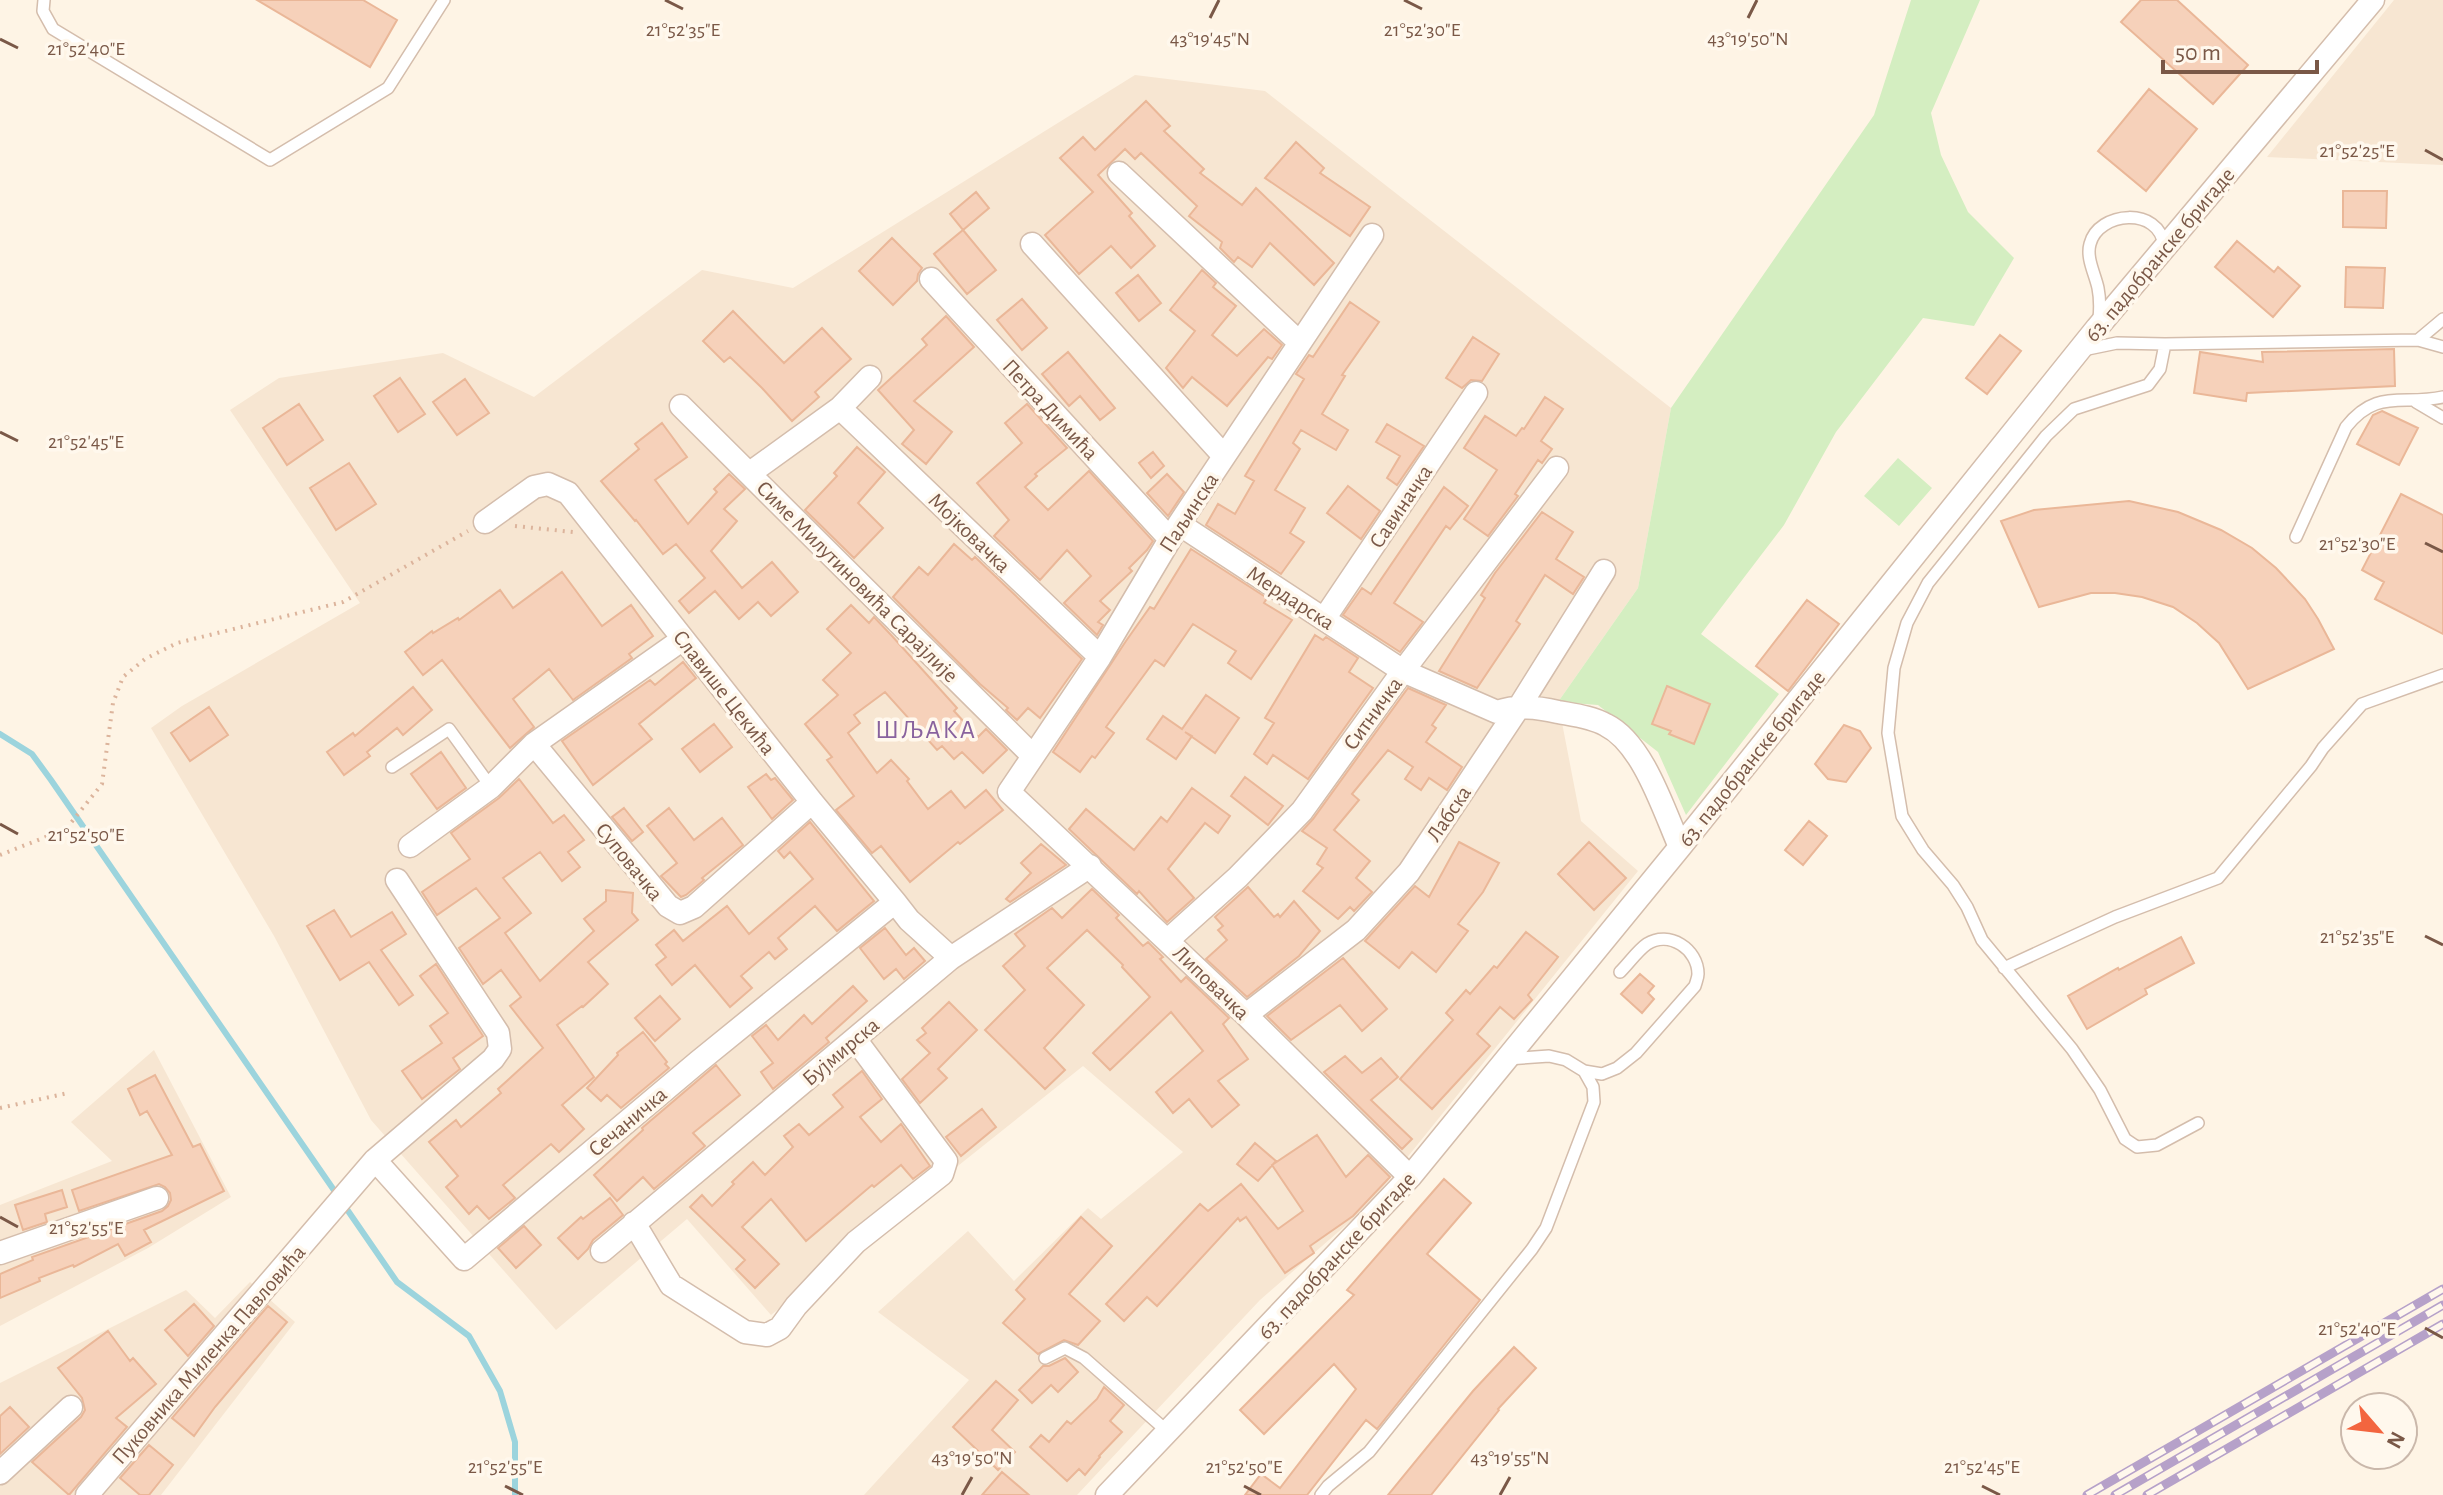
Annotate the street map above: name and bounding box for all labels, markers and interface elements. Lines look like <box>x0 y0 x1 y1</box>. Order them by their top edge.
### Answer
text: 21°52'35"E <box>646 20 721 40</box>
text: 21°52'30"E <box>1384 20 1461 40</box>
scale bar <box>2163 24 2317 74</box>
text: 43°19'45"N <box>1170 29 1250 49</box>
text: 43°19'50"N <box>1707 29 1789 49</box>
text: 21°52'40"E <box>47 39 125 59</box>
text: 50 m <box>2175 41 2221 65</box>
text: 21°52'25"E <box>2319 141 2395 161</box>
street label: 63. падобранске бригаде <box>2081 163 2239 346</box>
street label: Петра Димића <box>998 355 1102 464</box>
text: 21°52'45"E <box>48 432 124 452</box>
street label: Савиначка <box>1365 461 1437 552</box>
street label: Паљинска <box>1155 469 1223 556</box>
street label: Симе Милутиновића Сарајлије <box>752 477 962 687</box>
street label: Мојковачка <box>924 489 1015 577</box>
text: 21°52'30"E <box>2319 534 2396 554</box>
street label: Мердарска <box>1243 562 1338 634</box>
street label: Славише Цекића <box>669 626 780 759</box>
street label: 63. падобранске бригаде <box>1674 666 1829 851</box>
street label: Ситничка <box>1339 673 1406 754</box>
district label: ШЉАКА <box>875 717 977 743</box>
street label: Лабска <box>1422 782 1475 845</box>
street label: Суповачка <box>591 818 667 905</box>
text: 21°52'50"E <box>48 825 125 845</box>
text: 21°52'35"E <box>2320 927 2395 947</box>
street label: Липовачка <box>1169 941 1254 1024</box>
street label: Бујмирска <box>798 1014 883 1090</box>
street label: Сечаничка <box>584 1083 671 1161</box>
street label: 63. падобранске бригаде <box>1254 1168 1420 1343</box>
text: 21°52'55"E <box>49 1218 124 1238</box>
street label: Пуковника Миленка Павловића <box>108 1241 310 1468</box>
text: 21°52'40"E <box>2318 1319 2396 1339</box>
north arrow <box>2339 1391 2419 1471</box>
text: N <box>2382 1428 2409 1452</box>
text: 43°19'50"N <box>931 1448 1013 1468</box>
text: 43°19'55"N <box>1470 1448 1550 1468</box>
text: 21°52'55"E <box>468 1457 543 1477</box>
text: 21°52'50"E <box>1206 1457 1283 1477</box>
text: 21°52'45"E <box>1944 1457 2020 1477</box>

